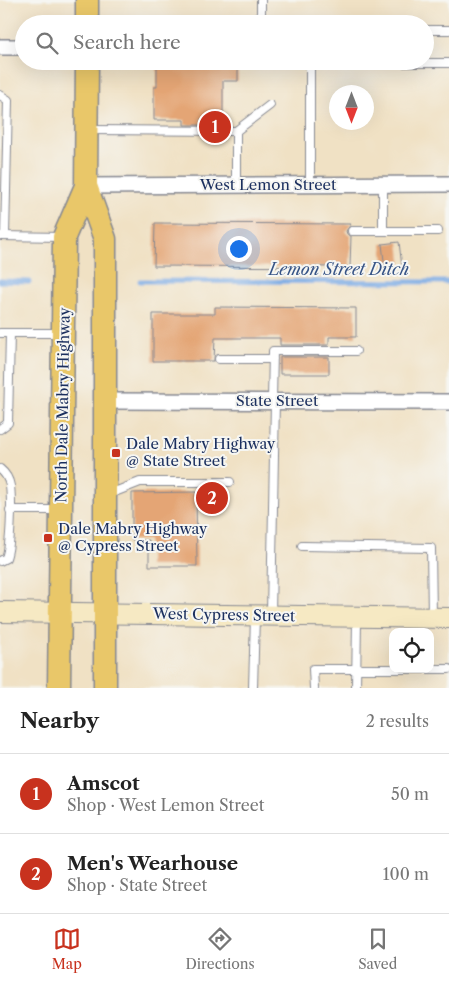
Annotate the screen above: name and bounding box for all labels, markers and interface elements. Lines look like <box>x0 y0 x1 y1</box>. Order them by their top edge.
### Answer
search box <box>15 15 434 70</box>
icon: search <box>33 29 61 57</box>
text: Search here <box>73 31 181 54</box>
north arrow <box>329 85 374 130</box>
pin: 1 <box>199 108 231 146</box>
street label: West Lemon Street <box>199 175 337 194</box>
your location <box>226 236 252 262</box>
water label: Lemon Street Ditch <box>267 259 409 279</box>
street label: North Dale Mabry Highway <box>51 306 74 503</box>
street label: State Street <box>236 391 319 410</box>
place label: Dale Mabry Highway @ State Street <box>126 434 276 470</box>
marker: Dale Mabry Highway @ State Street <box>110 447 122 459</box>
pin: 2 <box>196 479 228 517</box>
place label: Dale Mabry Highway @ Cypress Street <box>58 519 208 555</box>
marker: Dale Mabry Highway @ Cypress Street <box>42 532 54 544</box>
street label: West Cypress Street <box>152 604 296 625</box>
map controls <box>389 628 434 673</box>
button: locate <box>389 628 434 673</box>
text: Nearby <box>20 708 99 733</box>
text: 2 results <box>366 711 429 731</box>
text: Amscot <box>67 772 140 795</box>
text: 1 <box>32 784 40 804</box>
text: 50 m <box>391 784 429 804</box>
text: Shop · West Lemon Street <box>67 795 264 815</box>
text: Men's Wearhouse <box>67 852 238 875</box>
text: 2 <box>31 864 41 884</box>
text: 100 m <box>383 864 429 884</box>
text: Shop · State Street <box>67 875 207 895</box>
tab: Map <box>52 925 82 973</box>
tab: Directions <box>185 925 255 973</box>
tab: Saved <box>358 925 397 973</box>

